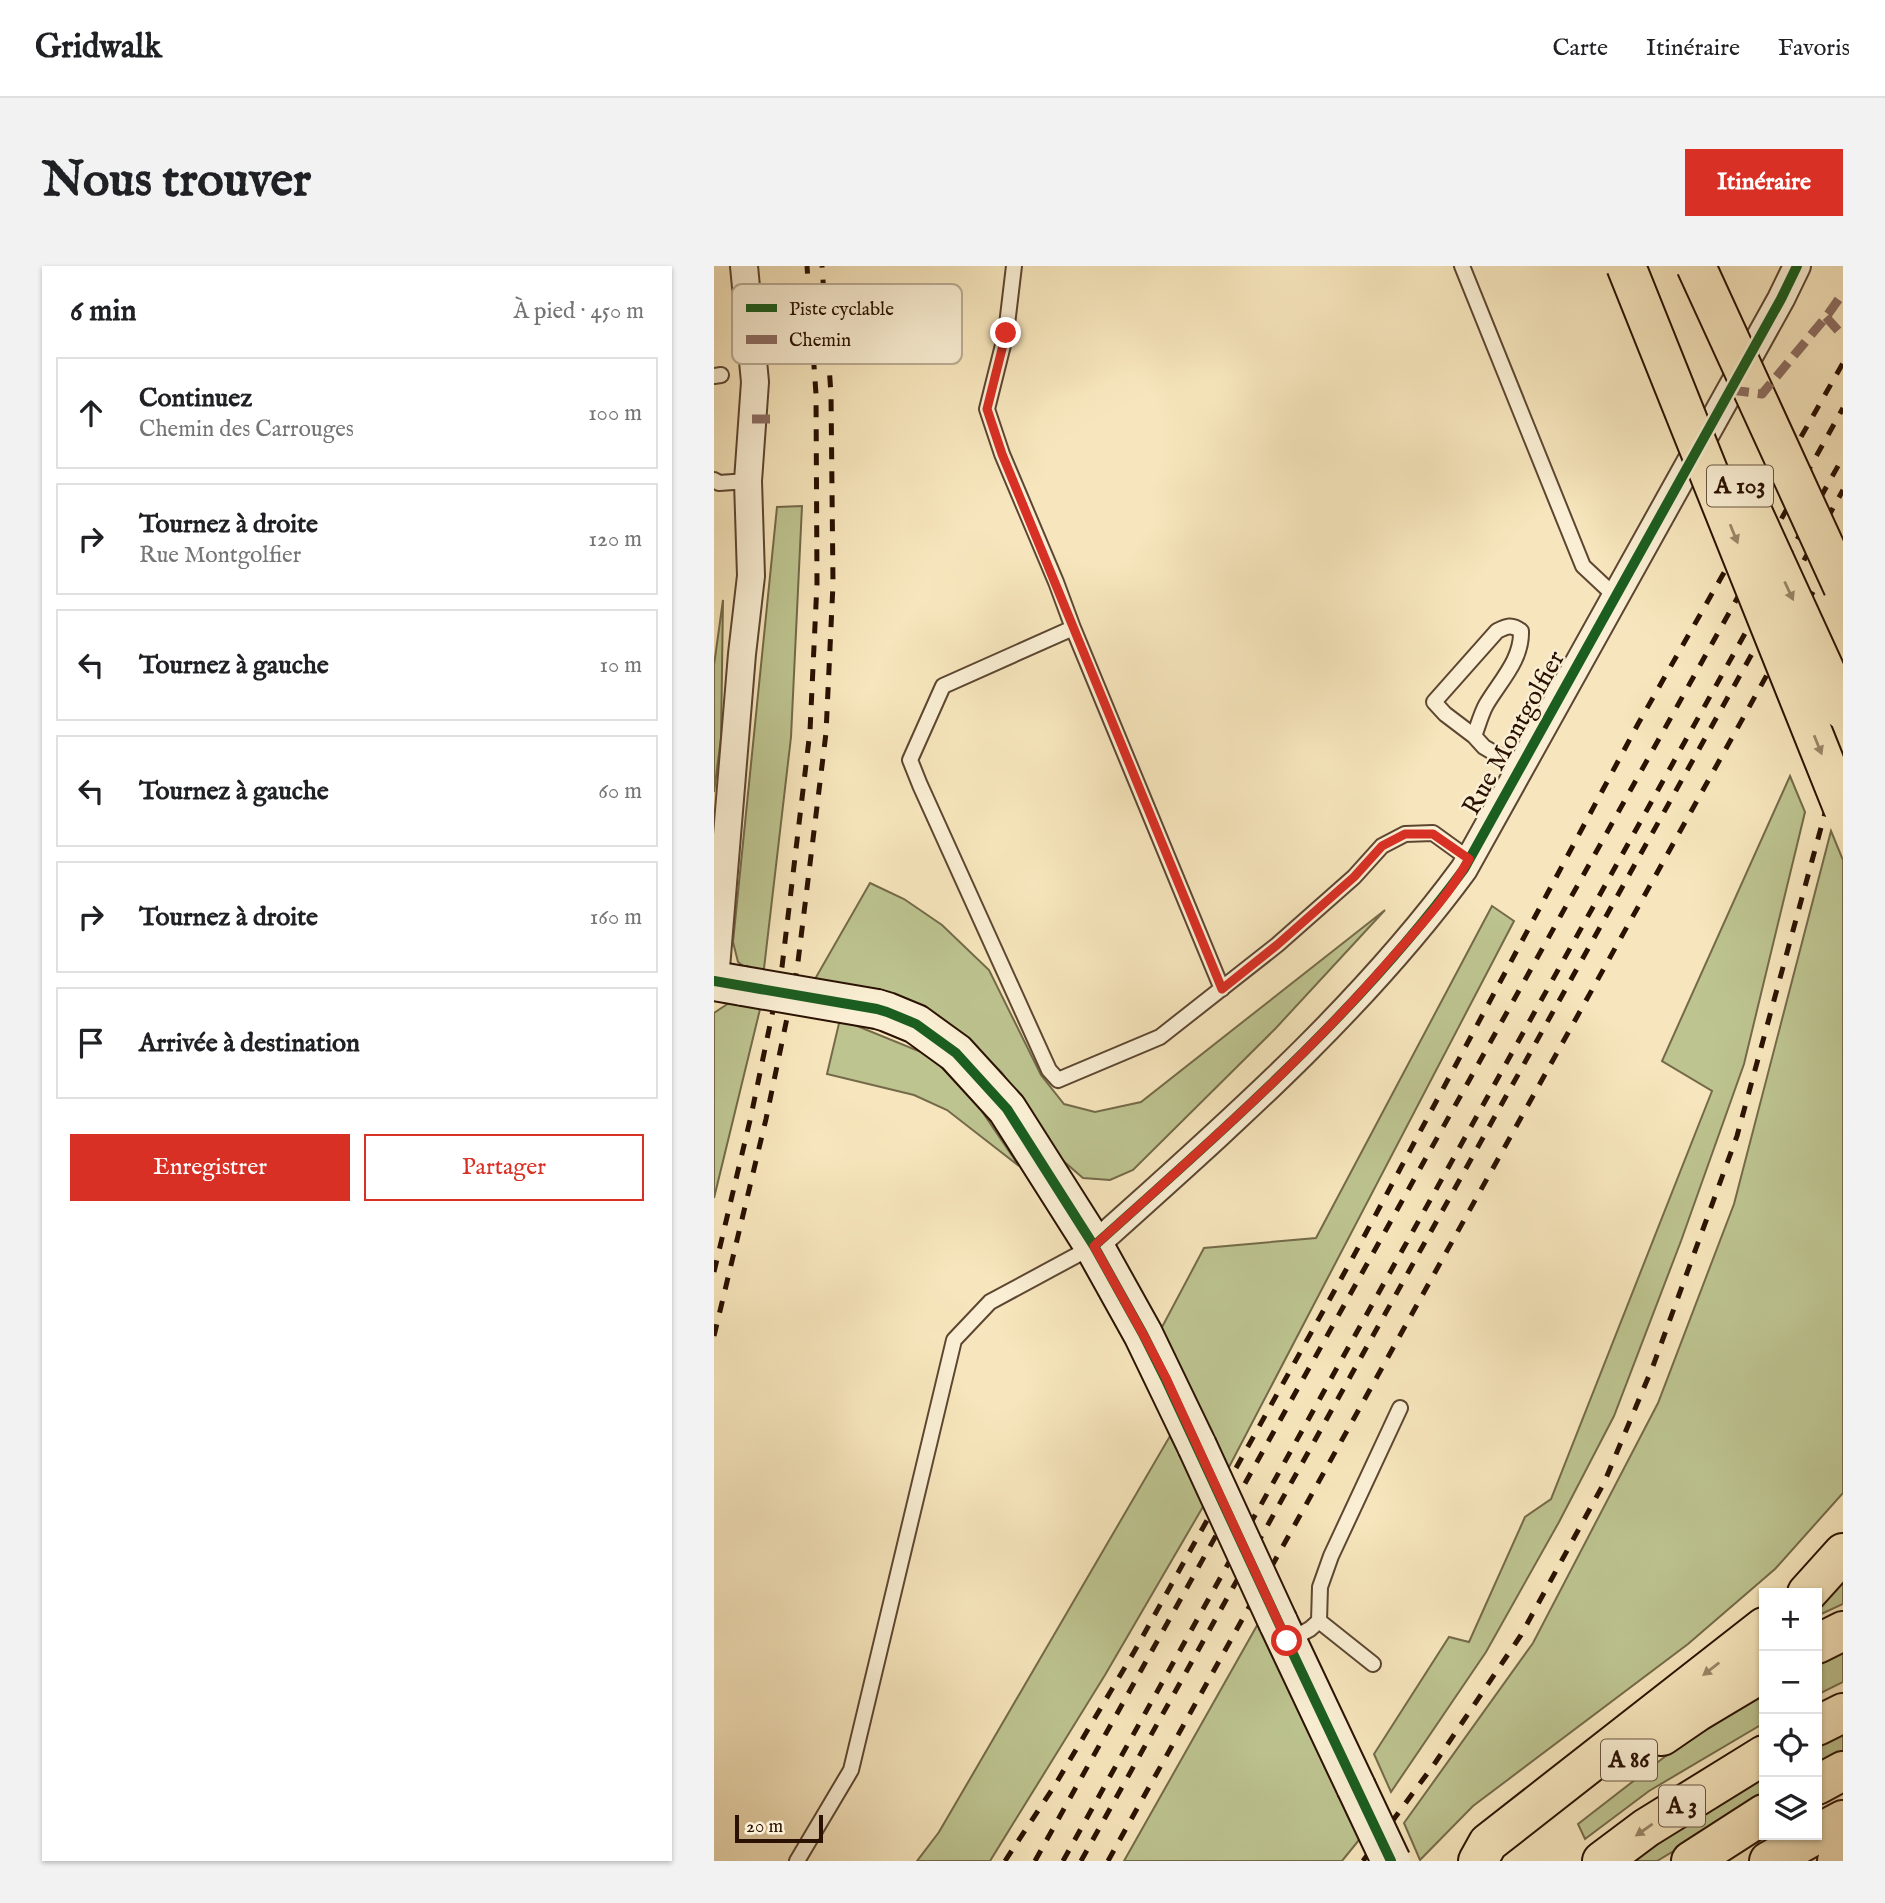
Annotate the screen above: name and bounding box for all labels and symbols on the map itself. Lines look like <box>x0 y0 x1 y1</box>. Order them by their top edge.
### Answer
legend <box>732 284 962 364</box>
text: Piste cyclable <box>789 298 894 322</box>
route end <box>990 317 1021 348</box>
text: Chemin <box>789 329 851 353</box>
road number: A 103 <box>1707 466 1773 506</box>
one-way arrow <box>1728 524 1739 545</box>
one-way arrow <box>1784 581 1795 602</box>
street label: Rue Montgolfier <box>1455 644 1573 821</box>
one-way arrow <box>1812 735 1823 756</box>
route start <box>1271 1625 1302 1656</box>
one-way arrow <box>1702 1661 1719 1676</box>
road number: A 86 <box>1601 1740 1657 1780</box>
road number: A 3 <box>1659 1786 1705 1826</box>
scale bar <box>735 1812 822 1844</box>
one-way arrow <box>1635 1823 1653 1837</box>

